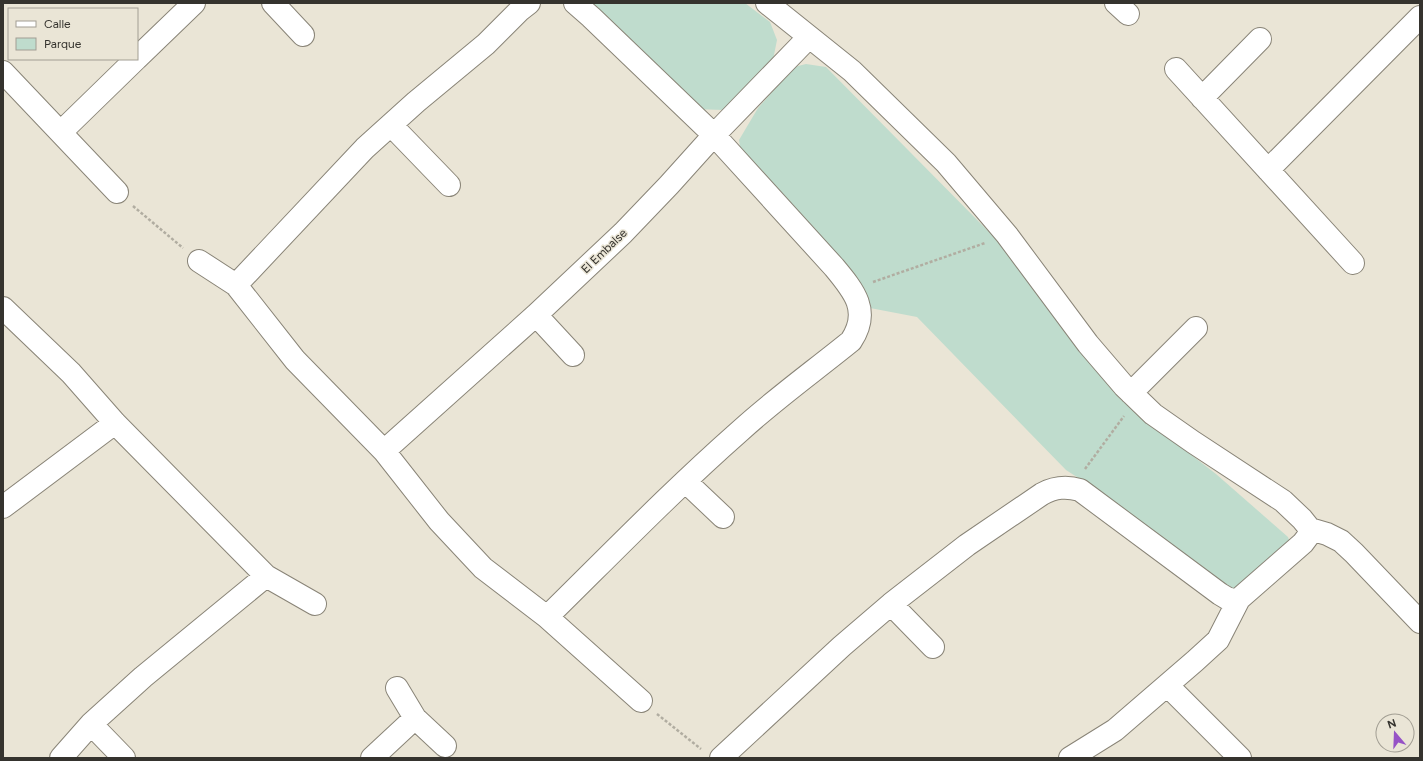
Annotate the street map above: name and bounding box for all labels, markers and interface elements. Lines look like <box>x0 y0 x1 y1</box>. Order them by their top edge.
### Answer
legend <box>8 8 138 60</box>
text: Calle <box>44 17 71 31</box>
text: Parque <box>44 37 82 51</box>
street label: El Embalse <box>578 226 630 276</box>
north arrow <box>1375 713 1415 753</box>
text: N <box>1386 716 1398 732</box>

